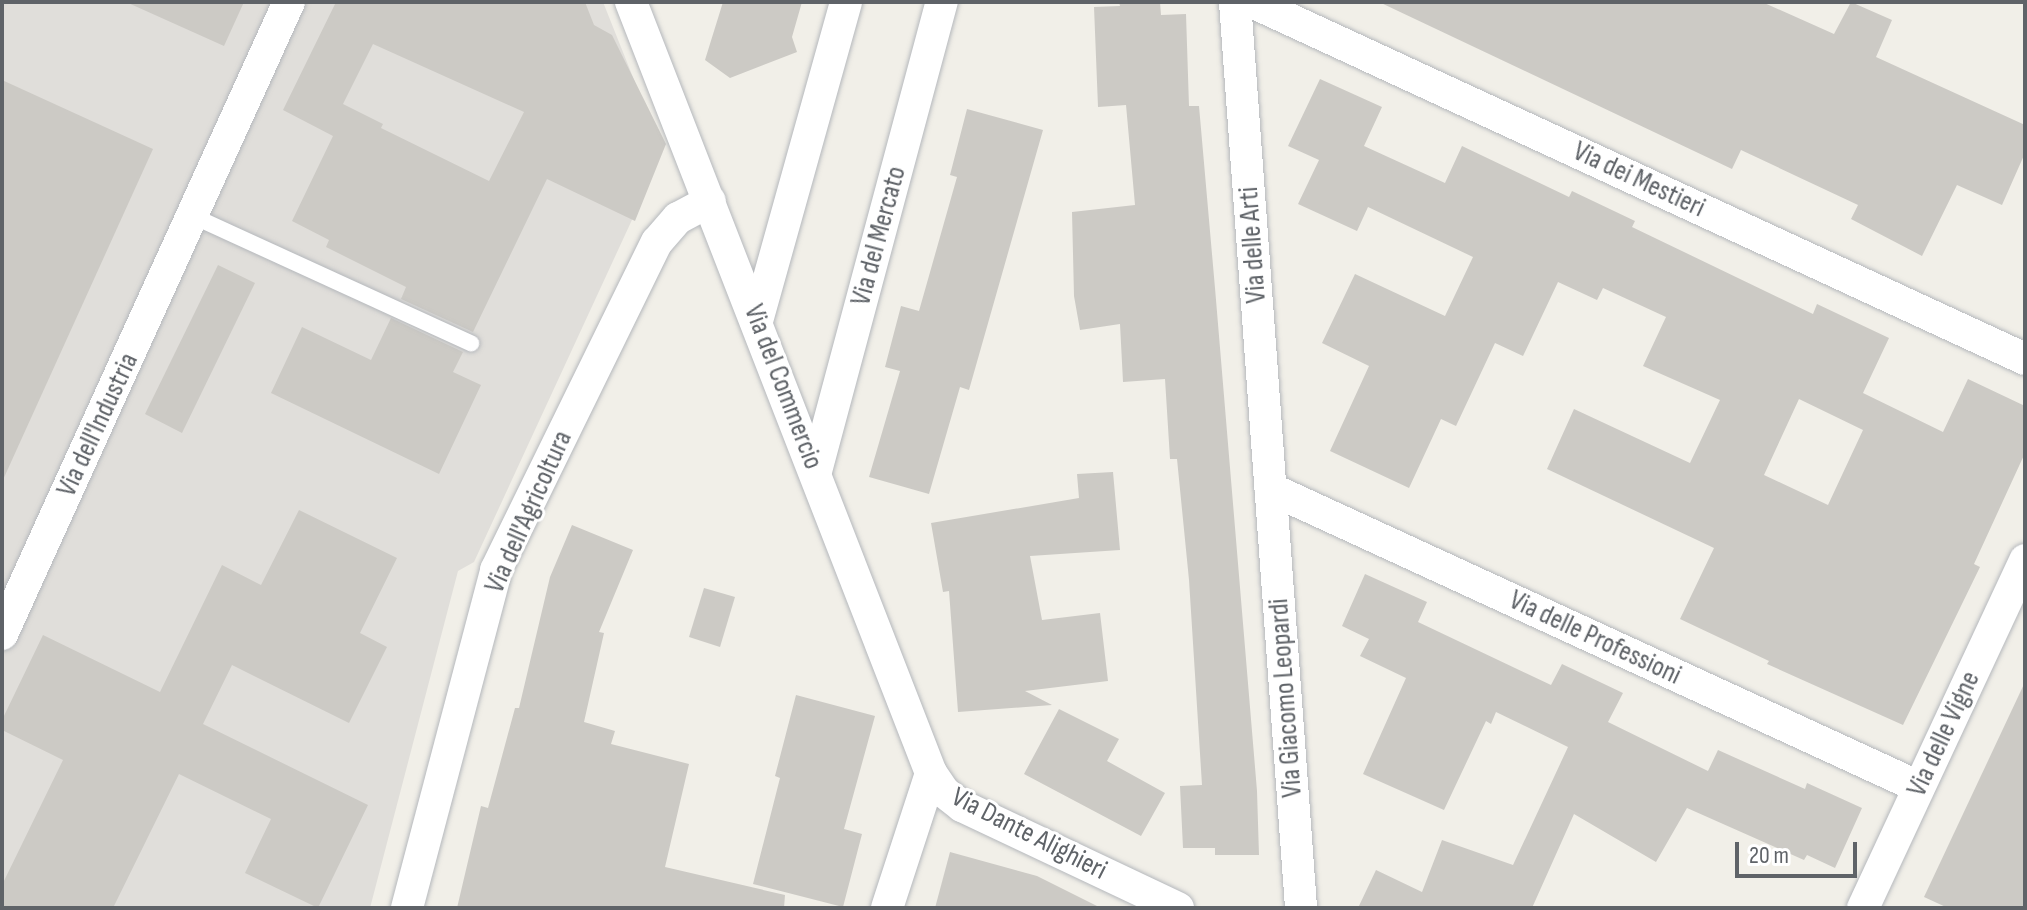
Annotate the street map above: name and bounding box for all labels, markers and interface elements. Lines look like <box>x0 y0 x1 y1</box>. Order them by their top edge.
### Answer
street label: Via dei Mestieri <box>1568 135 1710 225</box>
street label: Via del Mercato <box>844 163 914 309</box>
street label: Via delle Arti <box>1232 186 1274 304</box>
street label: Via del Commercio <box>736 300 830 474</box>
street label: Via dell'Industria <box>50 348 146 502</box>
street label: Via dell'Agricoltura <box>478 426 580 598</box>
street label: Via delle Professioni <box>1504 584 1686 692</box>
street label: Via Giacomo Leopardi <box>1262 597 1310 799</box>
street label: Via delle Vigne <box>1900 666 1988 802</box>
street label: Via Dante Alighieri <box>946 780 1112 888</box>
scale bar <box>1739 826 1861 876</box>
text: 20 m <box>1749 841 1789 870</box>

